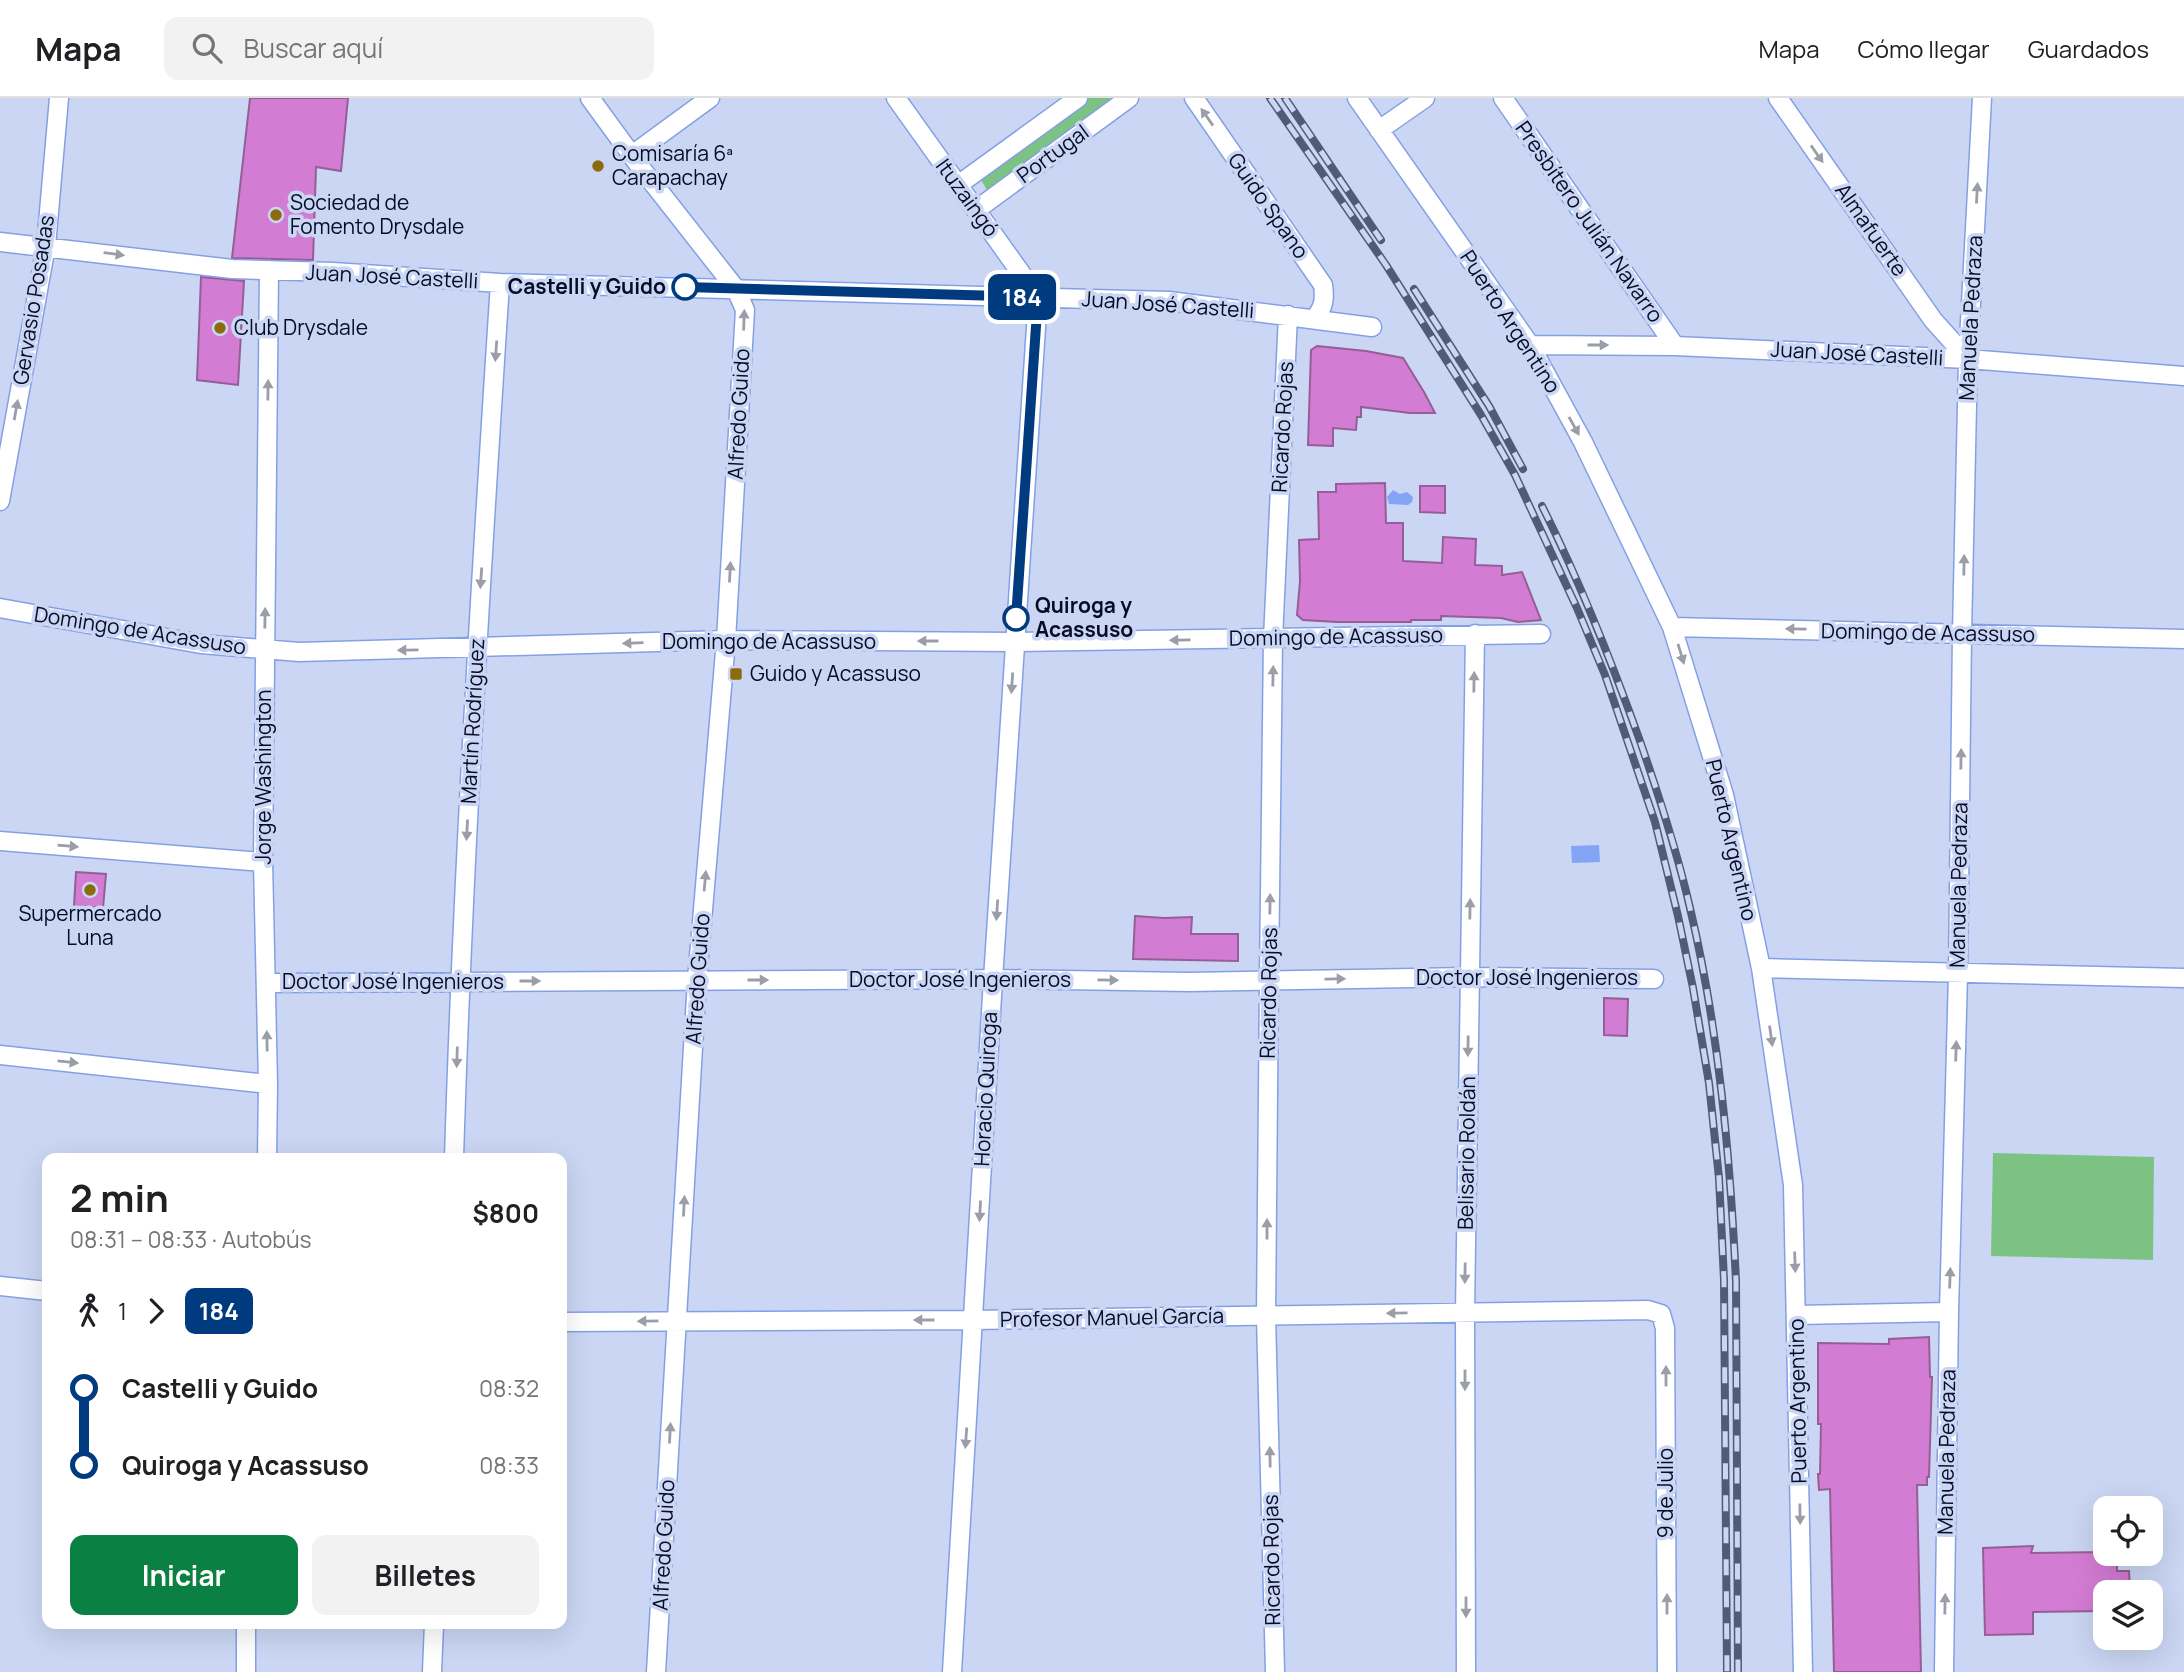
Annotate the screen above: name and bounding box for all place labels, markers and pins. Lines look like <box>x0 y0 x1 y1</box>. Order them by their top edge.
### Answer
place label: Comisaría 6ª Carapachay <box>612 139 733 191</box>
marker: Comisaría 6ª Carapachay <box>590 158 606 174</box>
place label: Sociedad de Fomento Drysdale <box>290 188 464 240</box>
marker: Sociedad de Fomento Drysdale <box>268 207 284 223</box>
place label: Castelli y Guido <box>508 272 666 300</box>
marker: Castelli y Guido <box>672 274 698 300</box>
place label: Club Drysdale <box>234 313 368 341</box>
marker: Club Drysdale <box>212 320 228 336</box>
place label: Quiroga y Acassuso <box>1035 591 1133 643</box>
marker: Quiroga y Acassuso <box>1003 605 1029 631</box>
place label: Guido y Acassuso <box>750 659 921 687</box>
marker: Guido y Acassuso <box>728 666 744 682</box>
marker: Supermercado Luna <box>82 882 98 898</box>
place label: Supermercado Luna <box>18 899 162 951</box>

